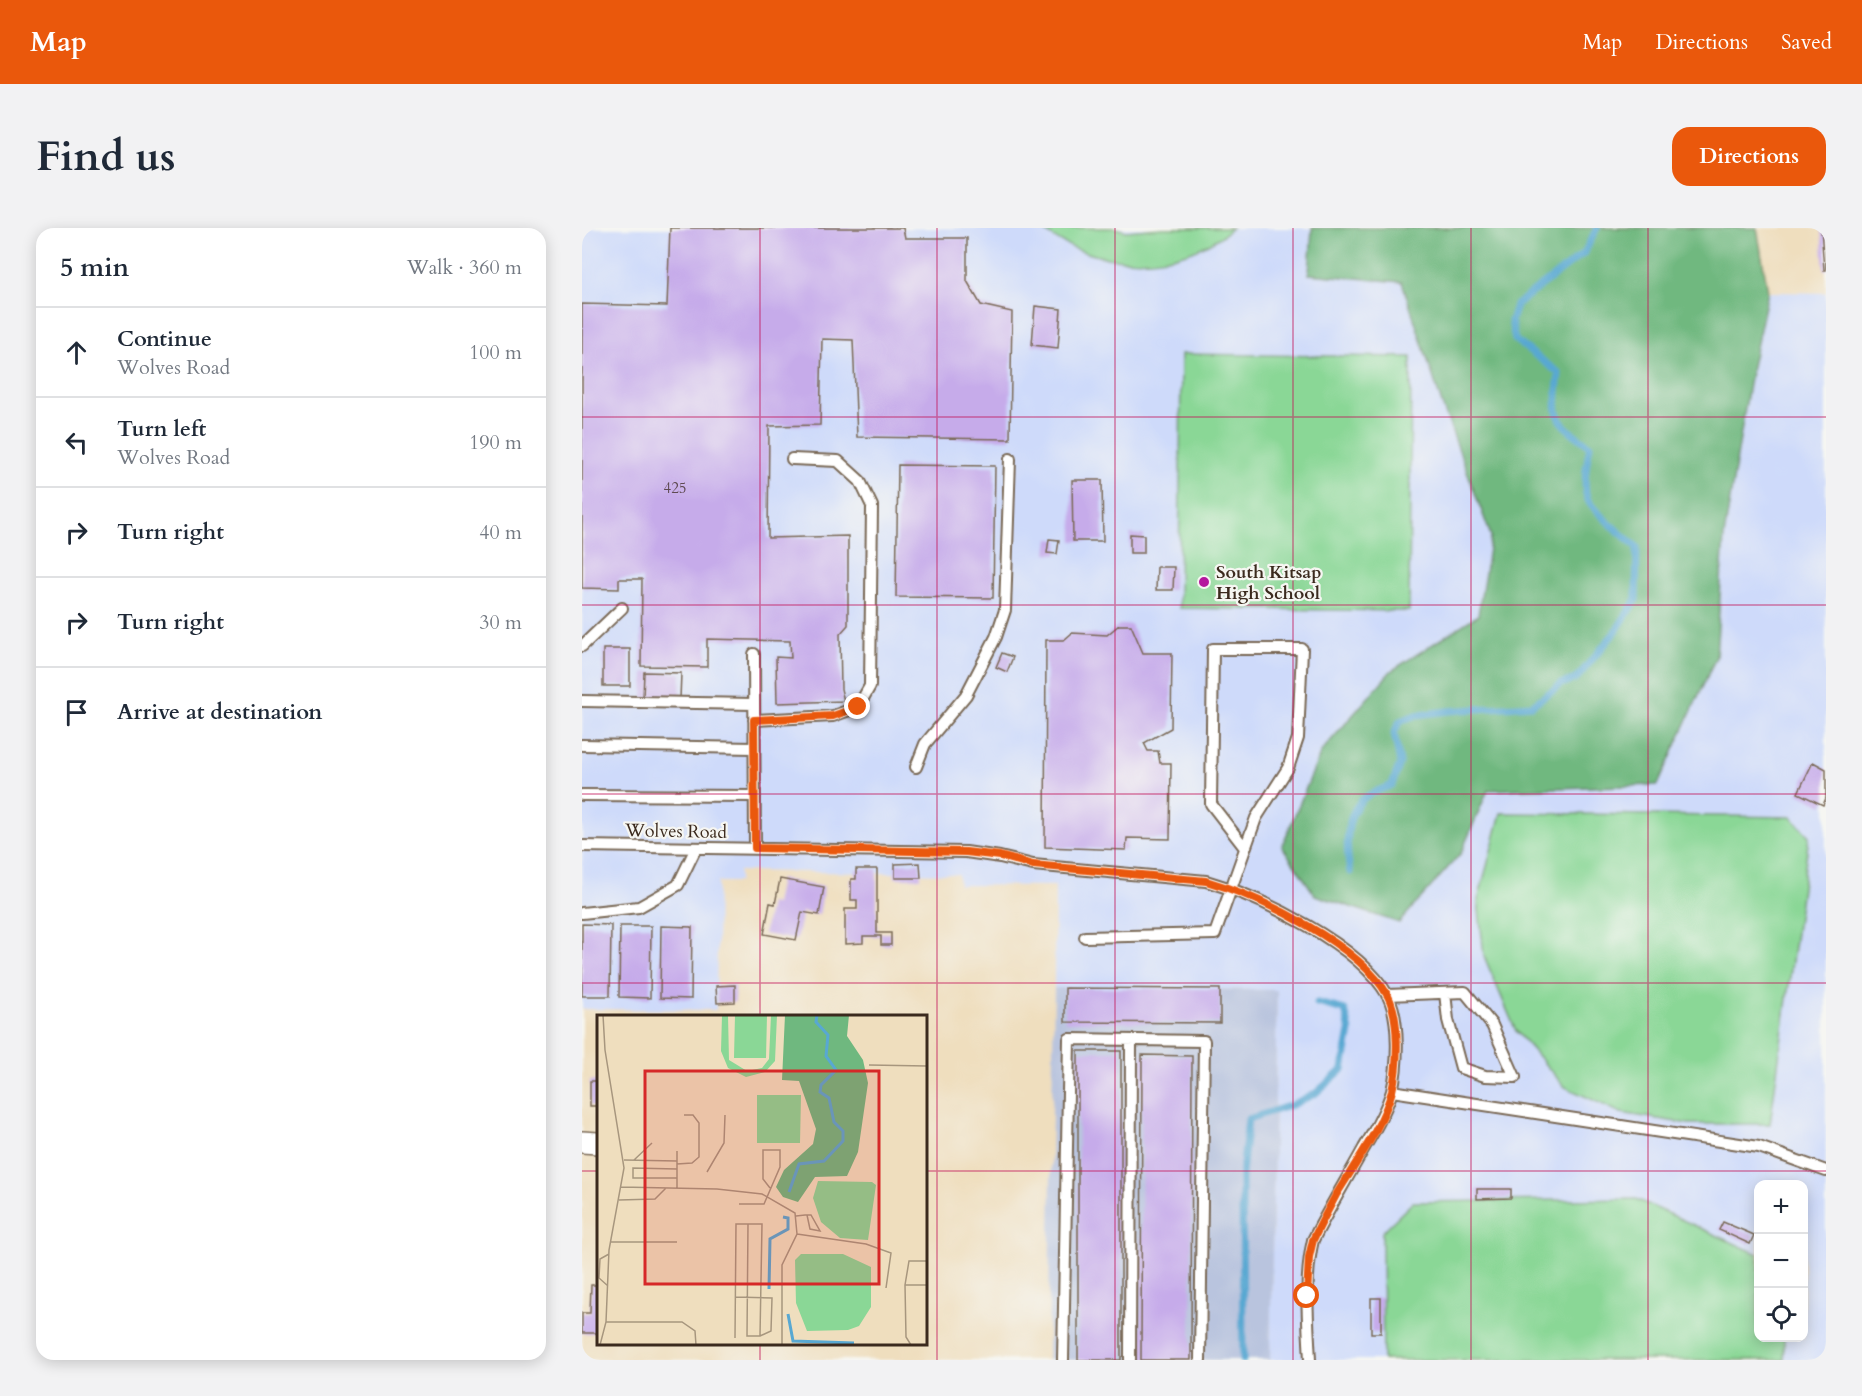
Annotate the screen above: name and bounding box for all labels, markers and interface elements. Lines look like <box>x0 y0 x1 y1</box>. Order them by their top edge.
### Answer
text: Map <box>30 23 87 61</box>
text: Map <box>1582 28 1622 57</box>
text: Directions <box>1655 28 1748 57</box>
text: Saved <box>1781 28 1832 57</box>
button: Directions <box>1672 127 1826 186</box>
text: Find us <box>36 128 176 185</box>
text: 5 min <box>60 250 129 285</box>
text: Walk · 360 m <box>407 254 522 281</box>
text: Continue <box>117 324 212 354</box>
icon: ahead <box>60 336 93 369</box>
text: 100 m <box>469 339 522 366</box>
text: Wolves Road <box>117 354 230 381</box>
text: Turn left <box>117 414 206 444</box>
icon: left <box>60 426 93 459</box>
text: 190 m <box>469 429 522 456</box>
text: Wolves Road <box>117 444 230 471</box>
house number: 425 <box>663 478 687 498</box>
icon: right <box>60 516 93 549</box>
text: Turn right <box>117 517 224 547</box>
text: 40 m <box>479 519 522 546</box>
place label: South Kitsap High School <box>1216 560 1322 606</box>
marker: South Kitsap High School <box>1197 575 1211 589</box>
icon: right <box>60 606 93 639</box>
text: Turn right <box>117 607 224 637</box>
text: 30 m <box>479 609 522 636</box>
route end <box>844 693 870 719</box>
icon: arrive <box>60 696 93 729</box>
text: Arrive at destination <box>117 697 322 727</box>
street label: Wolves Road <box>624 818 728 845</box>
inset map <box>597 1015 927 1345</box>
map controls <box>1754 1180 1808 1342</box>
button: + <box>1754 1180 1808 1234</box>
button: − <box>1754 1234 1808 1288</box>
route start <box>1293 1282 1319 1308</box>
button: locate <box>1754 1288 1808 1342</box>

